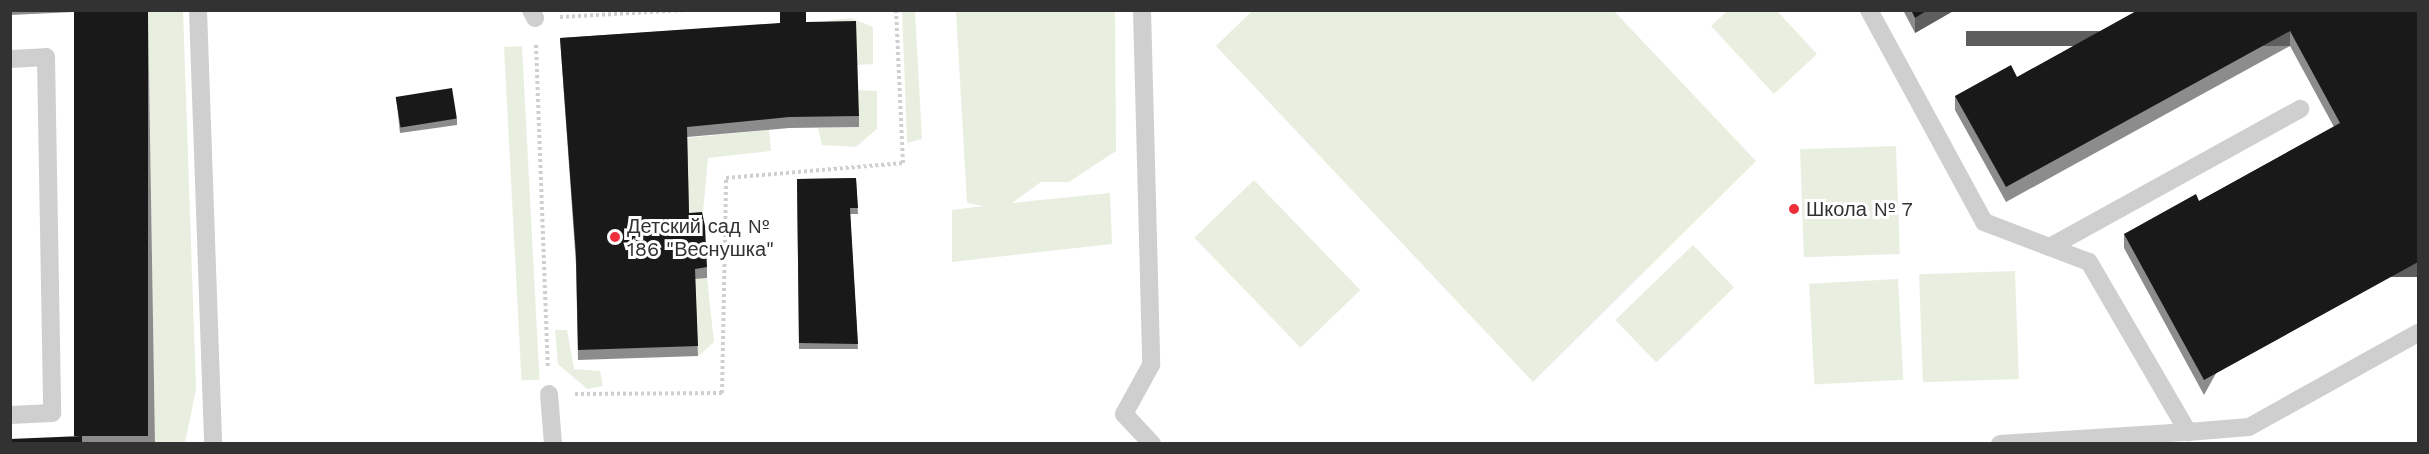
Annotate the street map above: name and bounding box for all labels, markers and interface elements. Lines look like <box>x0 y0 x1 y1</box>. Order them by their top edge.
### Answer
place label: Школа № 7 <box>1806 197 1914 221</box>
marker: Школа № 7 <box>1787 202 1801 216</box>
place label: Детский сад № 186 "Веснушка" <box>627 214 774 261</box>
marker: Детский сад № 186 "Веснушка" <box>608 230 622 244</box>

